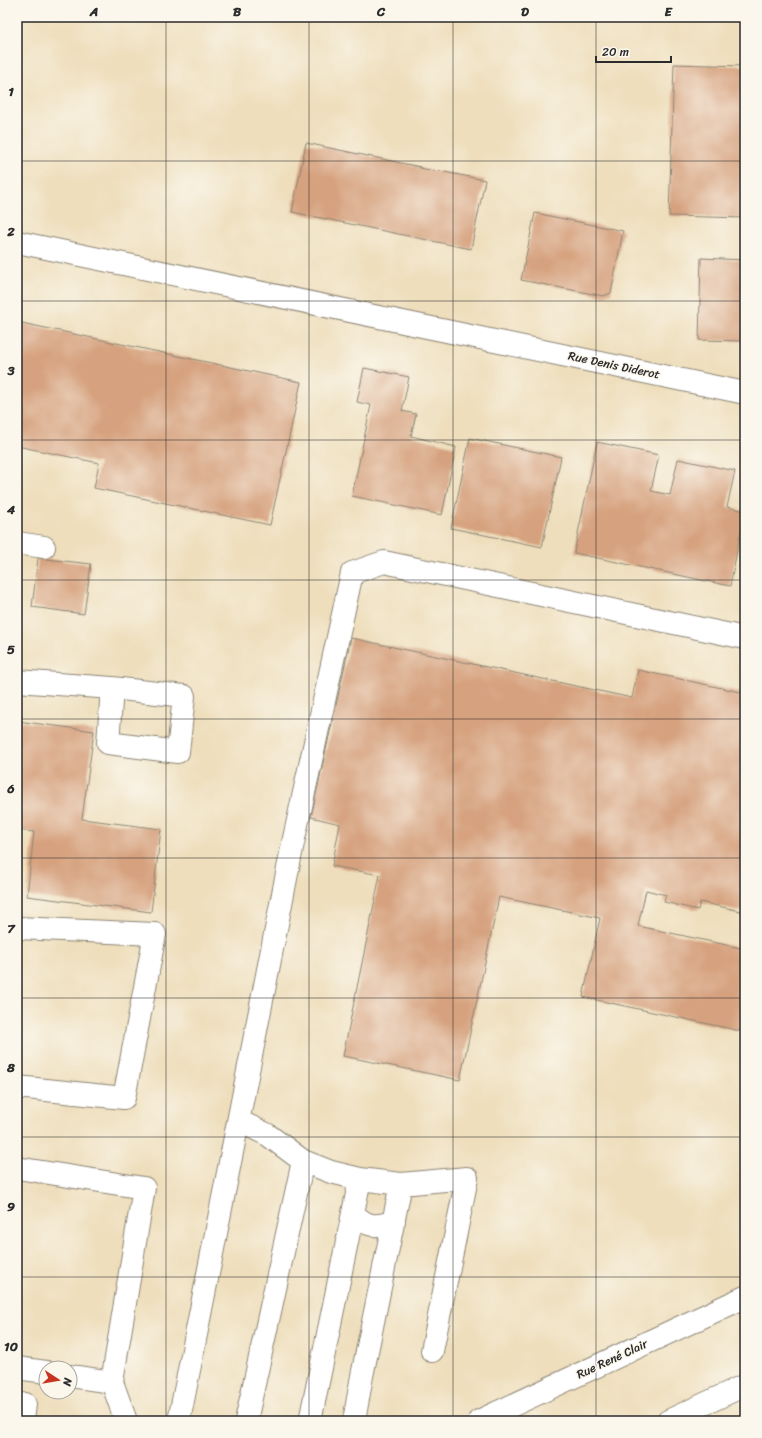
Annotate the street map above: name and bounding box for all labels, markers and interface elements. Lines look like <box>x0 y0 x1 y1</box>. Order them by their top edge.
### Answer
text: A <box>89 0 98 23</box>
text: B <box>233 0 242 23</box>
text: C <box>376 0 386 23</box>
text: D <box>521 0 529 23</box>
text: E <box>664 0 673 23</box>
scale bar <box>596 38 671 64</box>
text: 20 m <box>602 41 629 63</box>
text: 1 <box>8 80 14 103</box>
text: 2 <box>6 220 15 243</box>
street label: Rue Denis Diderot <box>566 345 662 385</box>
text: 3 <box>6 359 15 382</box>
text: 4 <box>6 498 16 521</box>
text: 5 <box>7 638 15 661</box>
text: 6 <box>6 777 15 800</box>
text: 7 <box>7 917 16 940</box>
text: 8 <box>6 1056 15 1079</box>
text: 9 <box>7 1195 15 1218</box>
street label: Rue René Clair <box>573 1332 652 1385</box>
text: 10 <box>4 1335 18 1358</box>
north arrow <box>38 1360 78 1400</box>
text: N <box>57 1375 78 1388</box>

